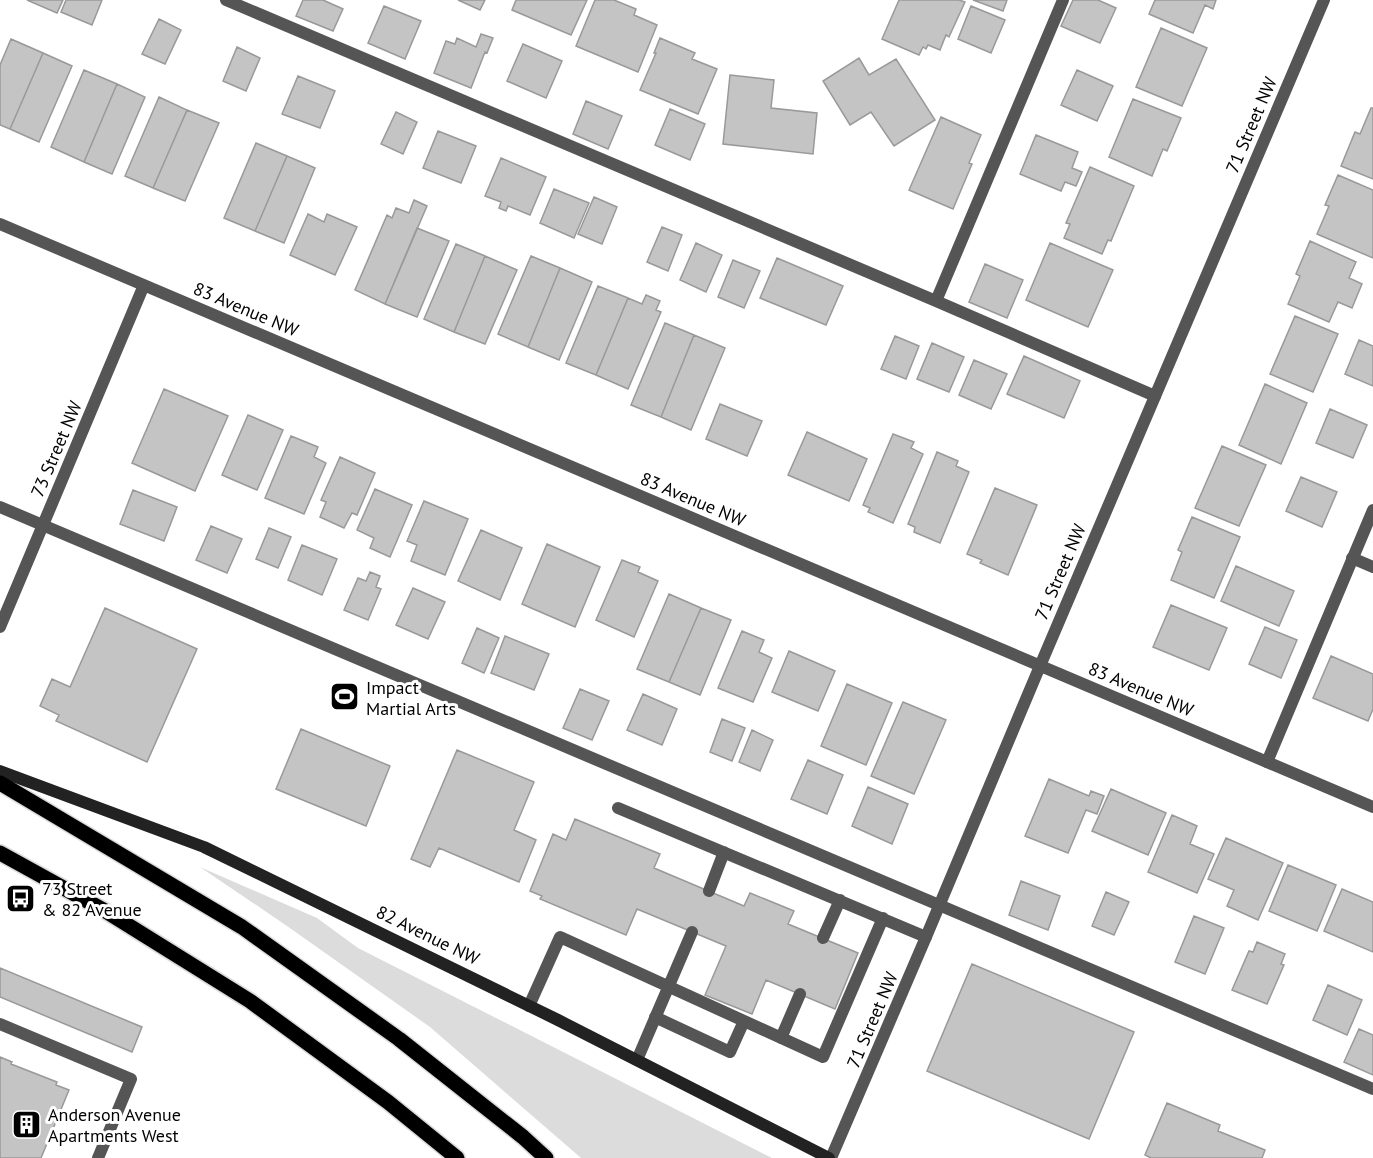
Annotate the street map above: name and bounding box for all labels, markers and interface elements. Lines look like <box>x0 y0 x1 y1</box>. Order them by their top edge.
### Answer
street label: 71 Street NW <box>1220 73 1282 177</box>
street label: 83 Avenue NW <box>190 277 302 341</box>
street label: 73 Street NW <box>25 397 87 501</box>
street label: 83 Avenue NW <box>637 467 749 531</box>
street label: 71 Street NW <box>1029 520 1091 624</box>
street label: 83 Avenue NW <box>1085 657 1197 721</box>
place label: Impact Martial Arts <box>366 676 456 720</box>
sports icon: Impact Martial Arts <box>329 681 361 713</box>
place label: 73 Street & 82 Avenue <box>42 877 142 921</box>
bus stop icon: 73 Street & 82 Avenue <box>5 882 37 914</box>
street label: 82 Avenue NW <box>373 900 483 970</box>
street label: 71 Street NW <box>841 968 903 1072</box>
place label: Anderson Avenue Apartments West <box>48 1103 181 1147</box>
building icon: Anderson Avenue Apartments West <box>11 1108 43 1140</box>

